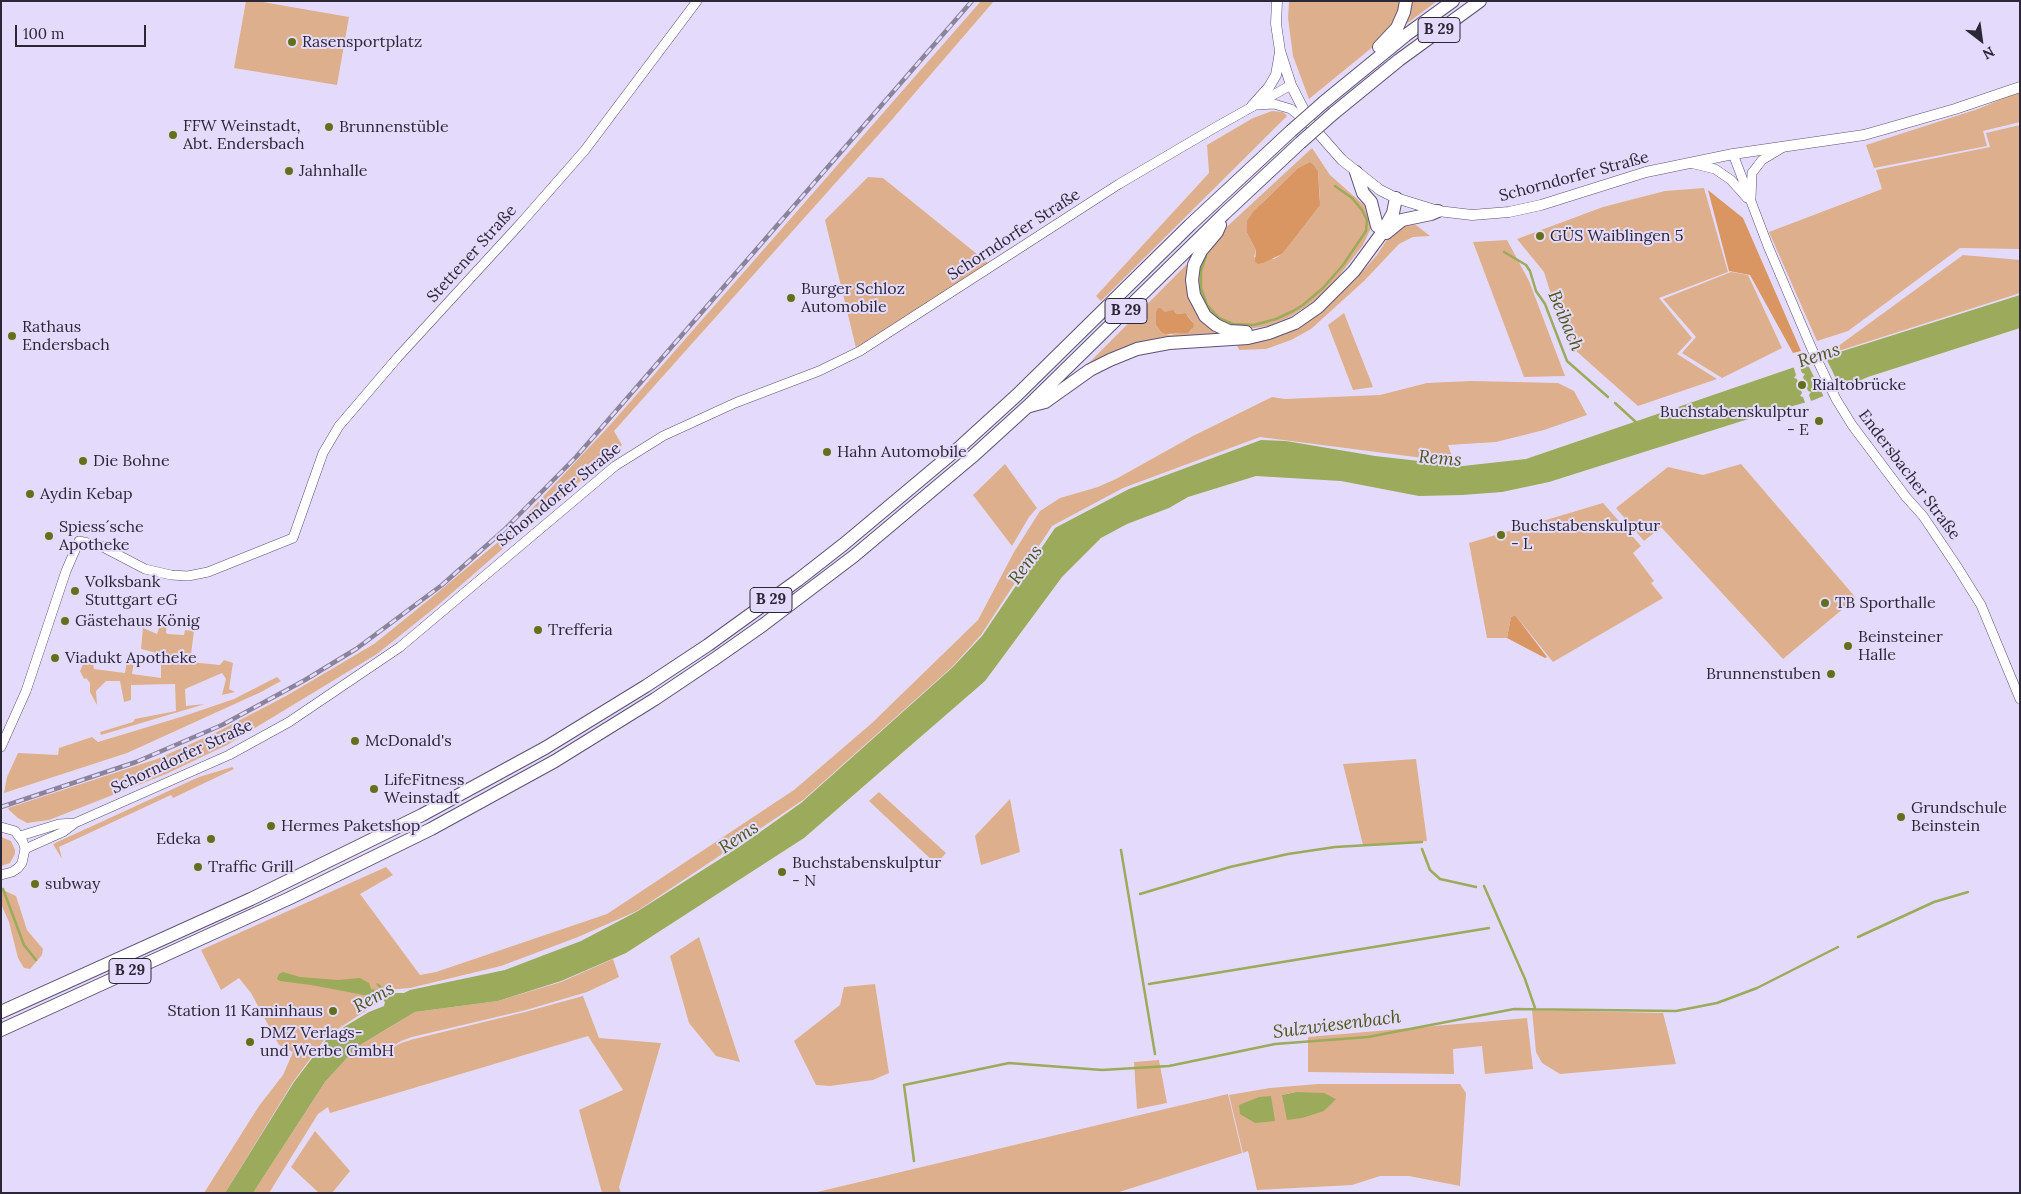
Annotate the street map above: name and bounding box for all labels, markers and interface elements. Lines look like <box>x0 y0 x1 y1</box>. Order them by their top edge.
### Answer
scale bar <box>18 15 149 47</box>
north arrow <box>1956 15 2006 65</box>
road number: B 29 <box>1418 18 1460 42</box>
text: 100 m <box>23 24 64 43</box>
place label: Rasensportplatz <box>302 32 422 52</box>
marker: Rasensportplatz <box>286 36 298 48</box>
text: N <box>1979 42 1998 63</box>
place label: FFW Weinstadt, Abt. Endersbach <box>183 116 305 154</box>
place label: Brunnenstüble <box>339 117 449 137</box>
marker: Brunnenstüble <box>323 121 335 133</box>
marker: FFW Weinstadt, Abt. Endersbach <box>167 129 179 141</box>
street label: Schorndorfer Straße <box>1497 148 1651 206</box>
place label: Jahnhalle <box>299 161 367 181</box>
marker: Jahnhalle <box>283 165 295 177</box>
street label: Schorndorfer Straße <box>944 185 1084 285</box>
street label: Stettener Straße <box>423 201 521 307</box>
place label: GÜS Waiblingen 5 <box>1550 226 1683 246</box>
marker: GÜS Waiblingen 5 <box>1534 230 1546 242</box>
place label: Burger Schloz Automobile <box>801 279 905 317</box>
water label: Beibach <box>1543 288 1587 354</box>
marker: Burger Schloz Automobile <box>785 292 797 304</box>
road number: B 29 <box>1105 298 1147 324</box>
place label: Rathaus Endersbach <box>22 317 110 355</box>
marker: Rathaus Endersbach <box>6 330 18 342</box>
water label: Rems <box>1795 339 1843 373</box>
place label: Rialtobrücke <box>1812 375 1906 395</box>
marker: Rialtobrücke <box>1796 379 1808 391</box>
place label: Buchstabenskulptur - E <box>1660 402 1809 440</box>
street label: Endersbacher Straße <box>1854 406 1964 544</box>
marker: Buchstabenskulptur - E <box>1813 415 1825 427</box>
street label: Schorndorfer Straße <box>493 439 625 551</box>
place label: Hahn Automobile <box>837 442 967 462</box>
marker: Hahn Automobile <box>821 446 833 458</box>
water label: Rems <box>1418 446 1462 472</box>
place label: Die Bohne <box>93 451 170 471</box>
marker: Die Bohne <box>77 455 89 467</box>
place label: Aydin Kebap <box>40 484 133 504</box>
marker: Aydin Kebap <box>24 488 36 500</box>
place label: Buchstabenskulptur - L <box>1511 516 1660 554</box>
place label: Spiess´sche Apotheke <box>59 517 144 555</box>
marker: Buchstabenskulptur - L <box>1495 529 1507 541</box>
marker: Spiess´sche Apotheke <box>43 530 55 542</box>
water label: Rems <box>1005 541 1047 589</box>
place label: Volksbank Stuttgart eG <box>85 572 178 610</box>
marker: Volksbank Stuttgart eG <box>69 585 81 597</box>
road number: B 29 <box>750 588 792 612</box>
place label: TB Sporthalle <box>1835 593 1936 613</box>
marker: TB Sporthalle <box>1819 597 1831 609</box>
place label: Gästehaus König <box>75 611 200 631</box>
marker: Gästehaus König <box>59 615 71 627</box>
place label: Trefferia <box>548 620 613 640</box>
marker: Trefferia <box>532 624 544 636</box>
place label: Beinsteiner Halle <box>1858 627 1943 665</box>
marker: Beinsteiner Halle <box>1842 640 1854 652</box>
place label: Viadukt Apotheke <box>65 648 197 668</box>
marker: Viadukt Apotheke <box>49 652 61 664</box>
place label: Brunnenstuben <box>1706 664 1821 684</box>
marker: Brunnenstuben <box>1825 668 1837 680</box>
street label: Schorndorfer Straße <box>108 716 256 798</box>
place label: McDonald's <box>365 731 452 751</box>
marker: McDonald's <box>349 735 361 747</box>
place label: LifeFitness Weinstadt <box>384 770 464 808</box>
marker: LifeFitness Weinstadt <box>368 783 380 795</box>
place label: Grundschule Beinstein <box>1911 798 2007 836</box>
marker: Grundschule Beinstein <box>1895 811 1907 823</box>
place label: Hermes Paketshop <box>281 816 420 836</box>
water label: Rems <box>715 817 763 859</box>
marker: Hermes Paketshop <box>265 820 277 832</box>
place label: Edeka <box>156 829 201 849</box>
marker: Edeka <box>205 833 217 845</box>
place label: Buchstabenskulptur - N <box>792 853 941 891</box>
place label: Traffic Grill <box>208 857 294 877</box>
marker: Traffic Grill <box>192 861 204 873</box>
marker: Buchstabenskulptur - N <box>776 866 788 878</box>
place label: subway <box>45 874 100 894</box>
marker: subway <box>29 878 41 890</box>
road number: B 29 <box>109 958 151 984</box>
water label: Rems <box>350 978 398 1018</box>
place label: Station 11 Kaminhaus <box>167 1001 323 1021</box>
marker: Station 11 Kaminhaus <box>327 1005 339 1017</box>
water label: Sulzwiesenbach <box>1272 1006 1402 1044</box>
place label: DMZ Verlags- und Werbe GmbH <box>260 1023 394 1061</box>
marker: DMZ Verlags- und Werbe GmbH <box>244 1036 256 1048</box>

